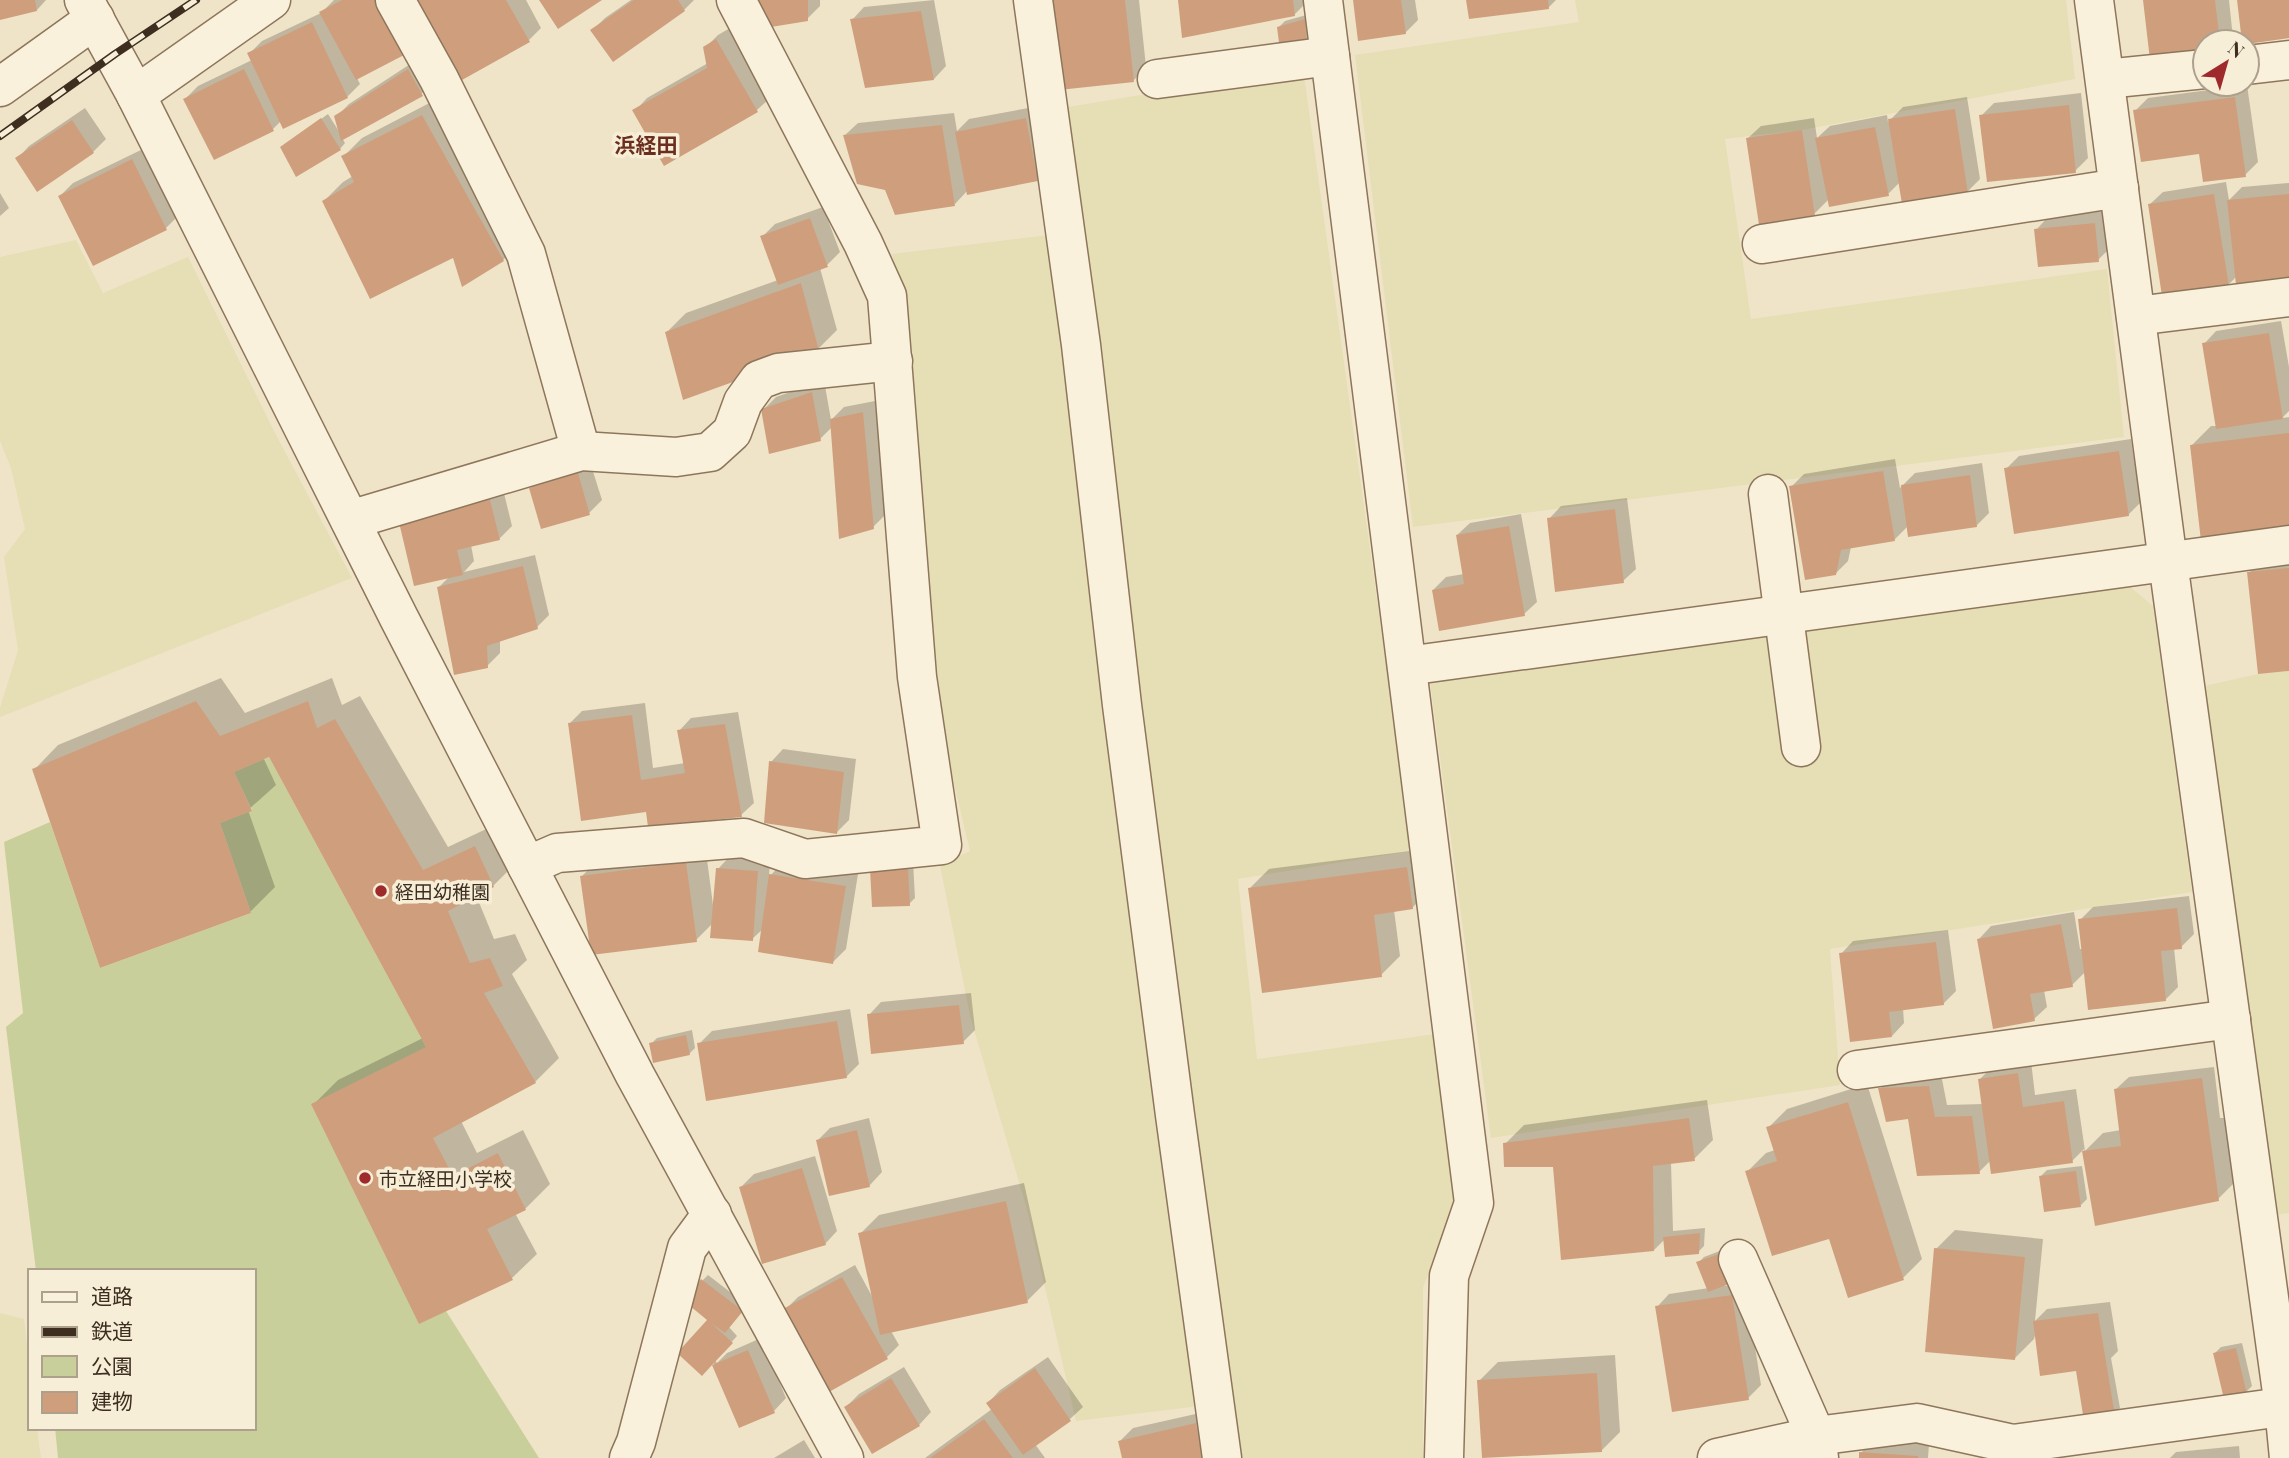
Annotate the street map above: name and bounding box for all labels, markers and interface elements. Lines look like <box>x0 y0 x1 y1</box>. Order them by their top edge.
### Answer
north arrow <box>2191 28 2261 98</box>
text: N <box>2224 34 2250 63</box>
district label: 浜経田 <box>615 130 678 158</box>
place label: 経田幼稚園 <box>395 878 490 904</box>
marker: 経田幼稚園 <box>373 883 389 899</box>
place label: 市立経田小学校 <box>379 1165 512 1191</box>
marker: 市立経田小学校 <box>357 1170 373 1186</box>
legend <box>28 1269 256 1430</box>
text: 道路 <box>91 1281 133 1309</box>
text: 鉄道 <box>91 1316 133 1344</box>
text: 公園 <box>91 1351 133 1379</box>
text: 建物 <box>91 1386 133 1414</box>

